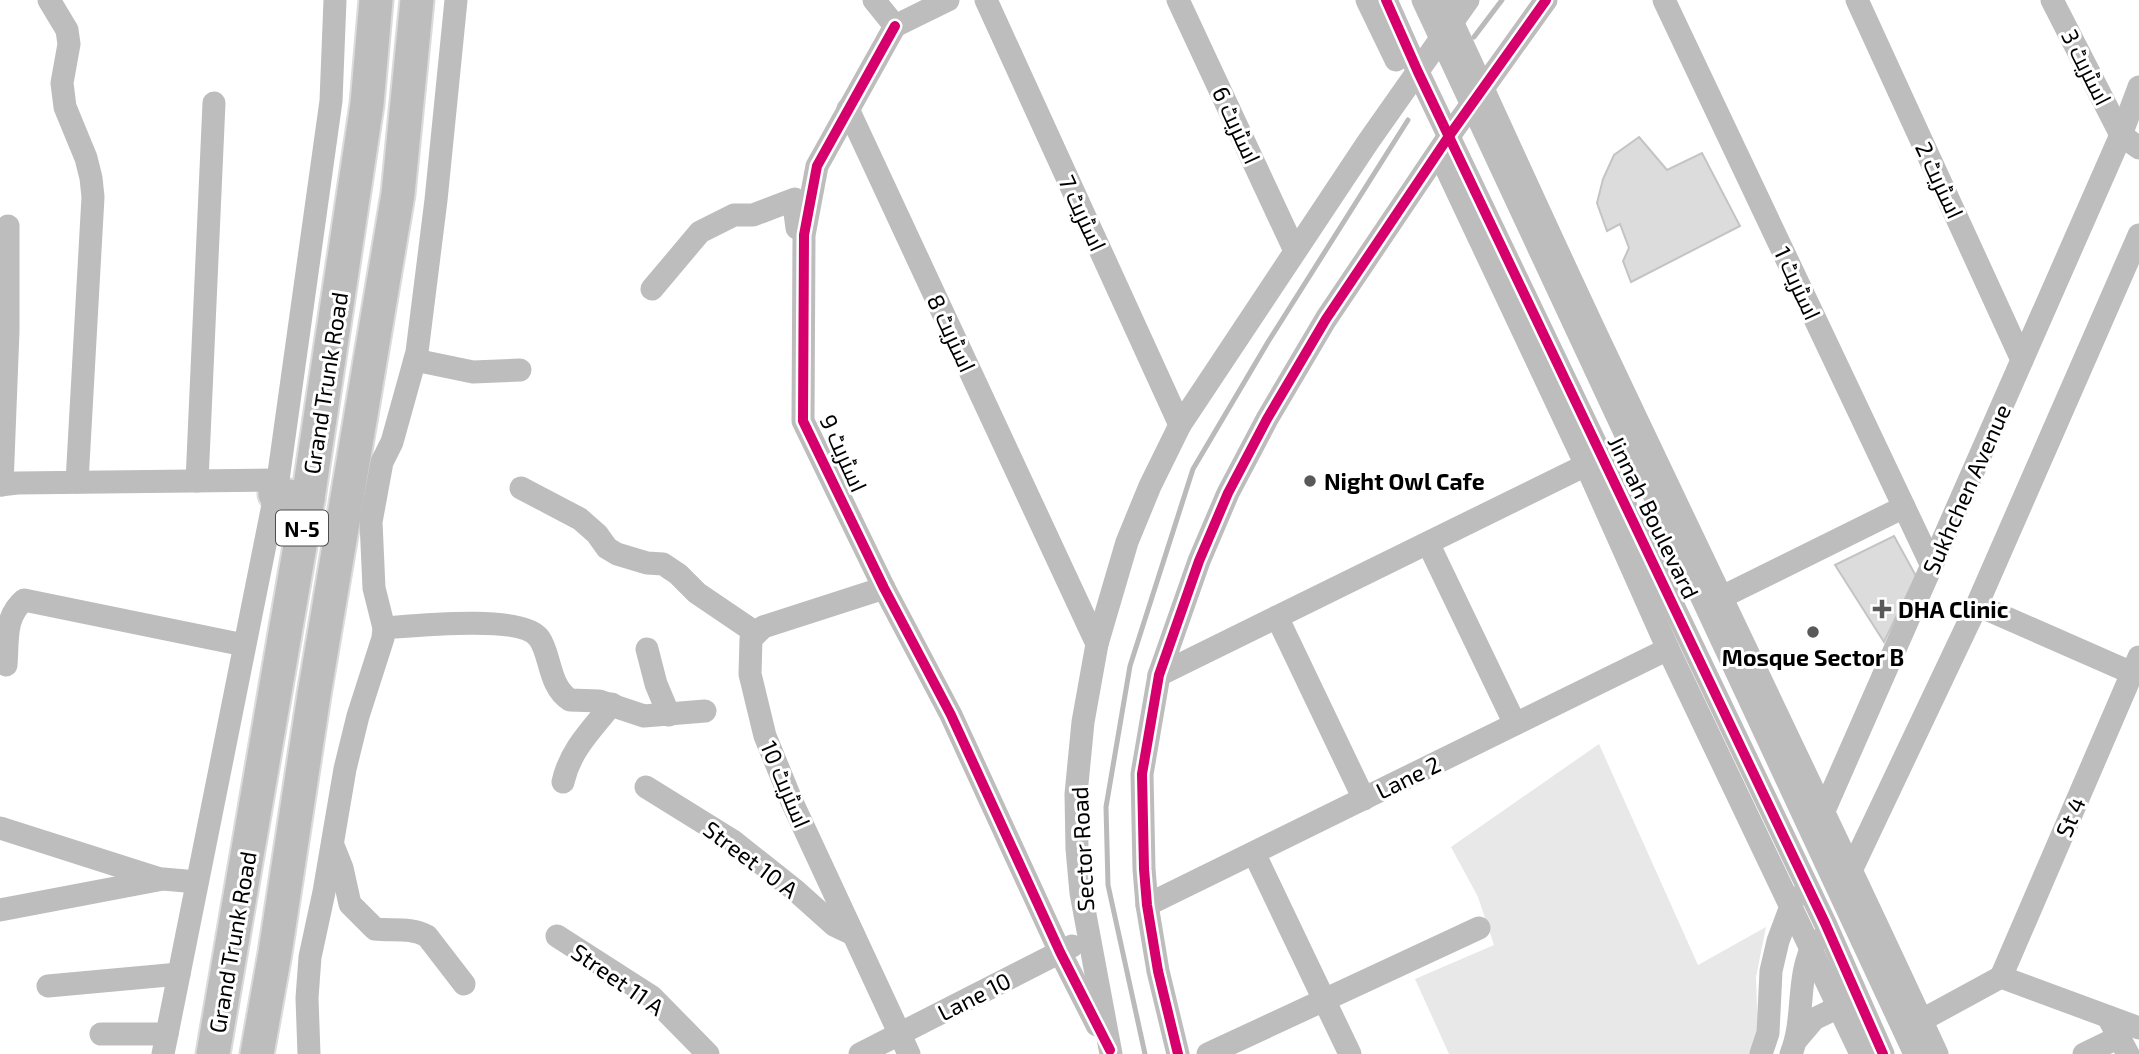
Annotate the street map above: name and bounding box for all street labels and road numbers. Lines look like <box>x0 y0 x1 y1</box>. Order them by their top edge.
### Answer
street label: اسٹریٹ 3 <box>2056 24 2118 110</box>
street label: اسٹریٹ 6 <box>1207 82 1267 168</box>
street label: اسٹریٹ 2 <box>1910 137 1970 223</box>
street label: اسٹریٹ 7 <box>1053 171 1113 255</box>
street label: اسٹریٹ 1 <box>1769 242 1827 324</box>
street label: Grand Trunk Road <box>297 290 353 476</box>
street label: اسٹریٹ 8 <box>922 290 982 376</box>
street label: Sukhchen Avenue <box>1916 400 2016 578</box>
street label: اسٹریٹ 9 <box>815 410 873 496</box>
street label: Jinnah Boulevard <box>1602 431 1706 603</box>
road number: N-5 <box>276 510 328 546</box>
street label: اسٹریٹ 10 <box>755 736 817 832</box>
street label: Lane 2 <box>1371 749 1445 805</box>
street label: Sector Road <box>1065 786 1099 912</box>
street label: St 4 <box>2049 793 2091 841</box>
street label: Street 10 A <box>698 814 804 904</box>
street label: Grand Trunk Road <box>202 849 262 1035</box>
street label: Street 11 A <box>566 937 670 1021</box>
street label: Lane 10 <box>933 966 1015 1026</box>

